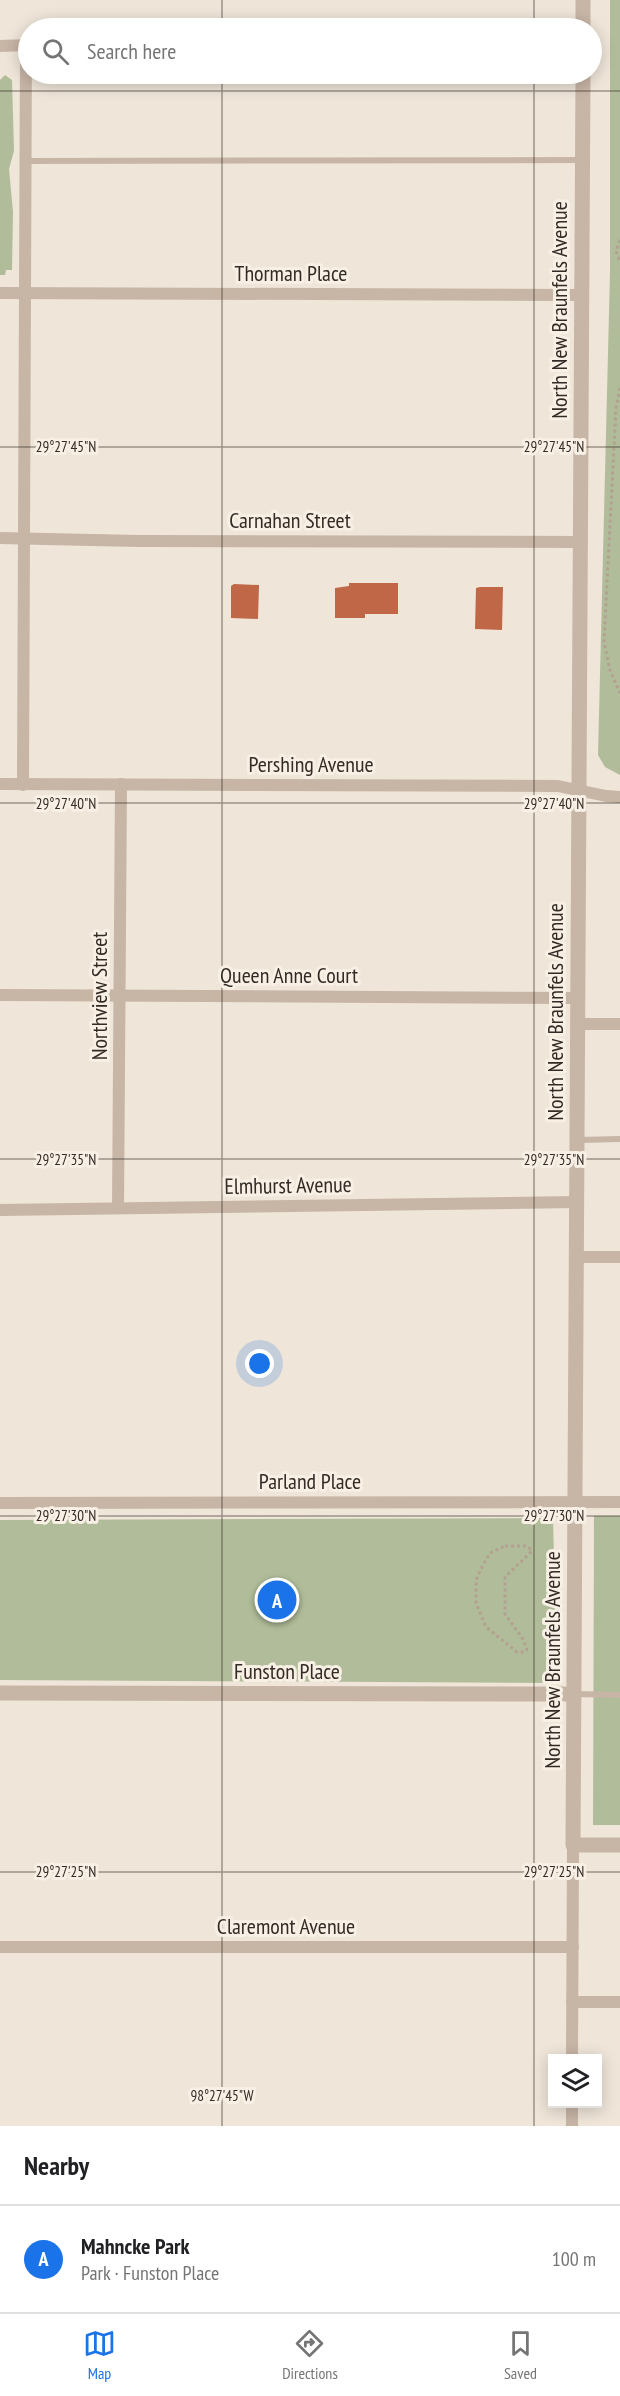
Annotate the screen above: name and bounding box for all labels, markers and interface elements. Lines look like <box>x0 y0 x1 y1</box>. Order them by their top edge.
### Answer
search box <box>18 18 602 84</box>
icon: search <box>39 35 72 68</box>
text: Search here <box>87 37 176 65</box>
street label: North New Braunfels Avenue <box>545 201 573 419</box>
street label: Thorman Place <box>235 259 347 287</box>
text: 29°27'45"N <box>36 437 96 456</box>
text: 29°27'45"N <box>524 437 584 456</box>
street label: Carnahan Street <box>229 506 351 534</box>
street label: Pershing Avenue <box>248 750 374 778</box>
text: 29°27'40"N <box>36 794 96 813</box>
text: 29°27'40"N <box>524 794 584 813</box>
street label: North New Braunfels Avenue <box>541 903 569 1121</box>
street label: Northview Street <box>85 932 113 1060</box>
street label: Queen Anne Court <box>220 961 358 989</box>
text: 29°27'35"N <box>36 1150 96 1169</box>
text: 29°27'35"N <box>524 1150 584 1169</box>
street label: Elmhurst Avenue <box>224 1170 352 1200</box>
your location <box>245 1349 274 1378</box>
street label: Parland Place <box>259 1467 361 1495</box>
text: 29°27'30"N <box>36 1506 96 1525</box>
text: 29°27'30"N <box>524 1506 584 1525</box>
street label: North New Braunfels Avenue <box>538 1551 566 1769</box>
pin: A <box>258 1578 296 1622</box>
street label: Funston Place <box>234 1657 340 1685</box>
text: 29°27'25"N <box>36 1862 96 1881</box>
text: 29°27'25"N <box>524 1862 584 1881</box>
street label: Claremont Avenue <box>217 1912 355 1940</box>
map controls <box>548 2054 602 2108</box>
button: layers <box>548 2054 602 2108</box>
text: 98°27'45"W <box>190 2086 254 2105</box>
text: Nearby <box>24 2149 89 2182</box>
text: Mahncke Park <box>81 2232 190 2260</box>
text: A <box>38 2246 49 2272</box>
text: 100 m <box>552 2246 596 2272</box>
text: Park · Funston Place <box>81 2260 219 2286</box>
tab: Map <box>83 2327 116 2383</box>
tab: Directions <box>282 2327 338 2383</box>
tab: Saved <box>504 2327 537 2383</box>

